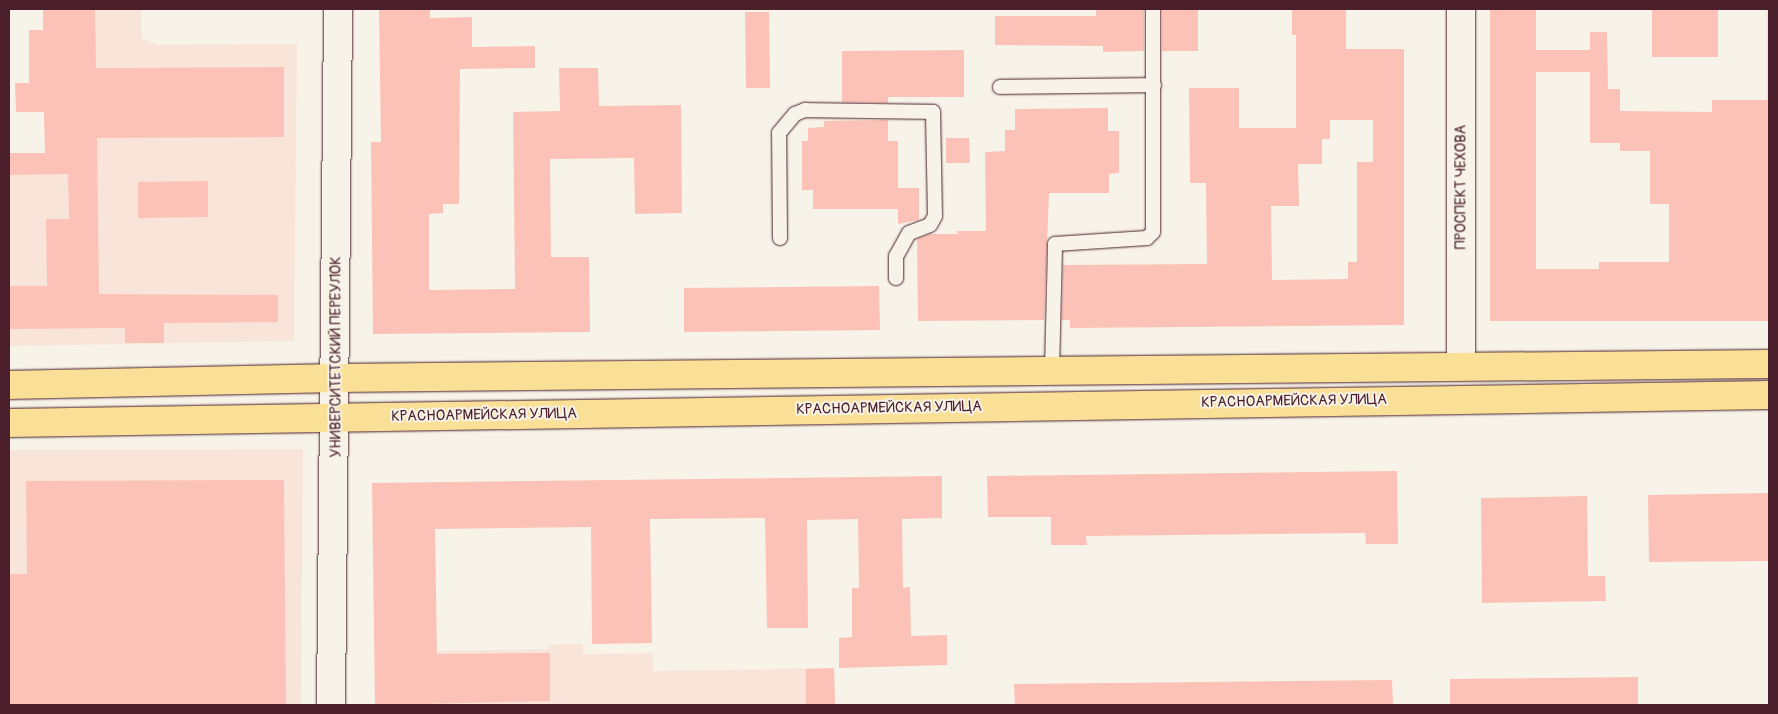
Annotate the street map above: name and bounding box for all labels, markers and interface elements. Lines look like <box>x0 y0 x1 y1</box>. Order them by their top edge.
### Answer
street label: ПРОСПЕКТ ЧЕХОВА <box>1452 125 1470 249</box>
street label: УНИВЕРСИТЕТСКИЙ ПЕРЕУЛОК <box>327 256 345 458</box>
street label: КРАСНОАРМЕЙСКАЯ УЛИЦА <box>1201 390 1387 412</box>
street label: КРАСНОАРМЕЙСКАЯ УЛИЦА <box>796 397 982 419</box>
street label: КРАСНОАРМЕЙСКАЯ УЛИЦА <box>391 404 577 426</box>

